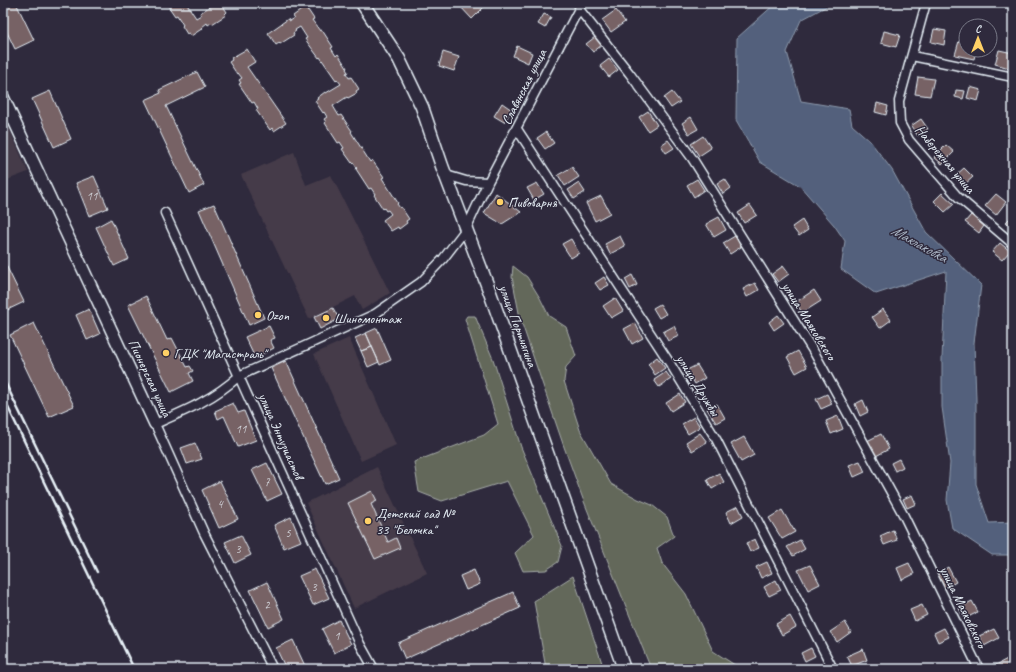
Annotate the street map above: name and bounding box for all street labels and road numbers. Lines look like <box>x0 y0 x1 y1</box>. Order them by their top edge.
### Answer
street label: Славянская улица <box>498 46 551 128</box>
street label: Набережная улица <box>911 121 979 198</box>
street label: улица Маяковского <box>778 278 841 365</box>
street label: улица Портнягина <box>495 281 541 370</box>
street label: Пионерская улица <box>125 336 176 421</box>
street label: улица Дружбы <box>672 350 724 420</box>
street label: улица Энтузиастов <box>254 389 309 484</box>
street label: улица Маяковского <box>935 562 991 653</box>

